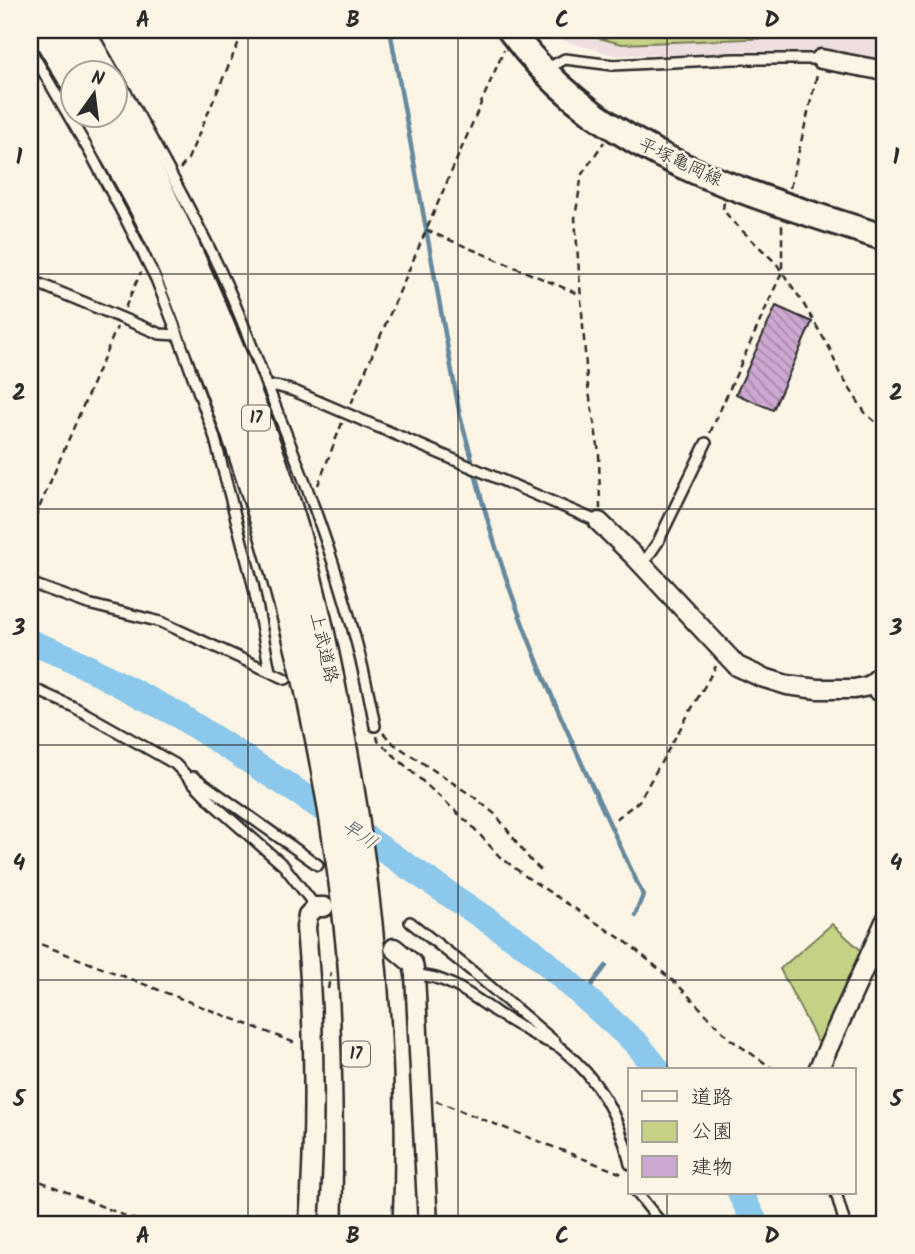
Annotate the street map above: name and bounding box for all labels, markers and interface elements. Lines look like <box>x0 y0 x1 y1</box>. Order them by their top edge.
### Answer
text: A <box>136 3 150 39</box>
text: B <box>346 3 360 39</box>
text: C <box>555 3 569 39</box>
text: D <box>764 3 780 39</box>
north arrow <box>60 60 130 130</box>
text: N <box>88 63 107 95</box>
street label: 平塚亀岡線 <box>633 131 727 195</box>
text: 1 <box>16 140 23 176</box>
text: 1 <box>893 140 900 176</box>
text: 2 <box>12 376 26 412</box>
text: 2 <box>889 376 903 412</box>
road number: 17 <box>242 406 270 430</box>
street label: 上武道路 <box>301 610 345 686</box>
text: 3 <box>12 611 26 647</box>
text: 3 <box>889 611 903 647</box>
water label: 早川 <box>335 812 383 858</box>
text: 4 <box>13 846 26 882</box>
text: 4 <box>890 846 903 882</box>
road number: 17 <box>342 1042 370 1066</box>
legend <box>628 1068 856 1194</box>
text: 5 <box>12 1082 27 1118</box>
text: 道路 <box>691 1082 733 1115</box>
text: 5 <box>889 1082 904 1118</box>
text: 公園 <box>691 1116 733 1149</box>
text: 建物 <box>691 1152 733 1185</box>
text: A <box>136 1219 150 1254</box>
text: B <box>346 1219 360 1254</box>
text: C <box>555 1219 569 1254</box>
text: D <box>764 1219 780 1254</box>

